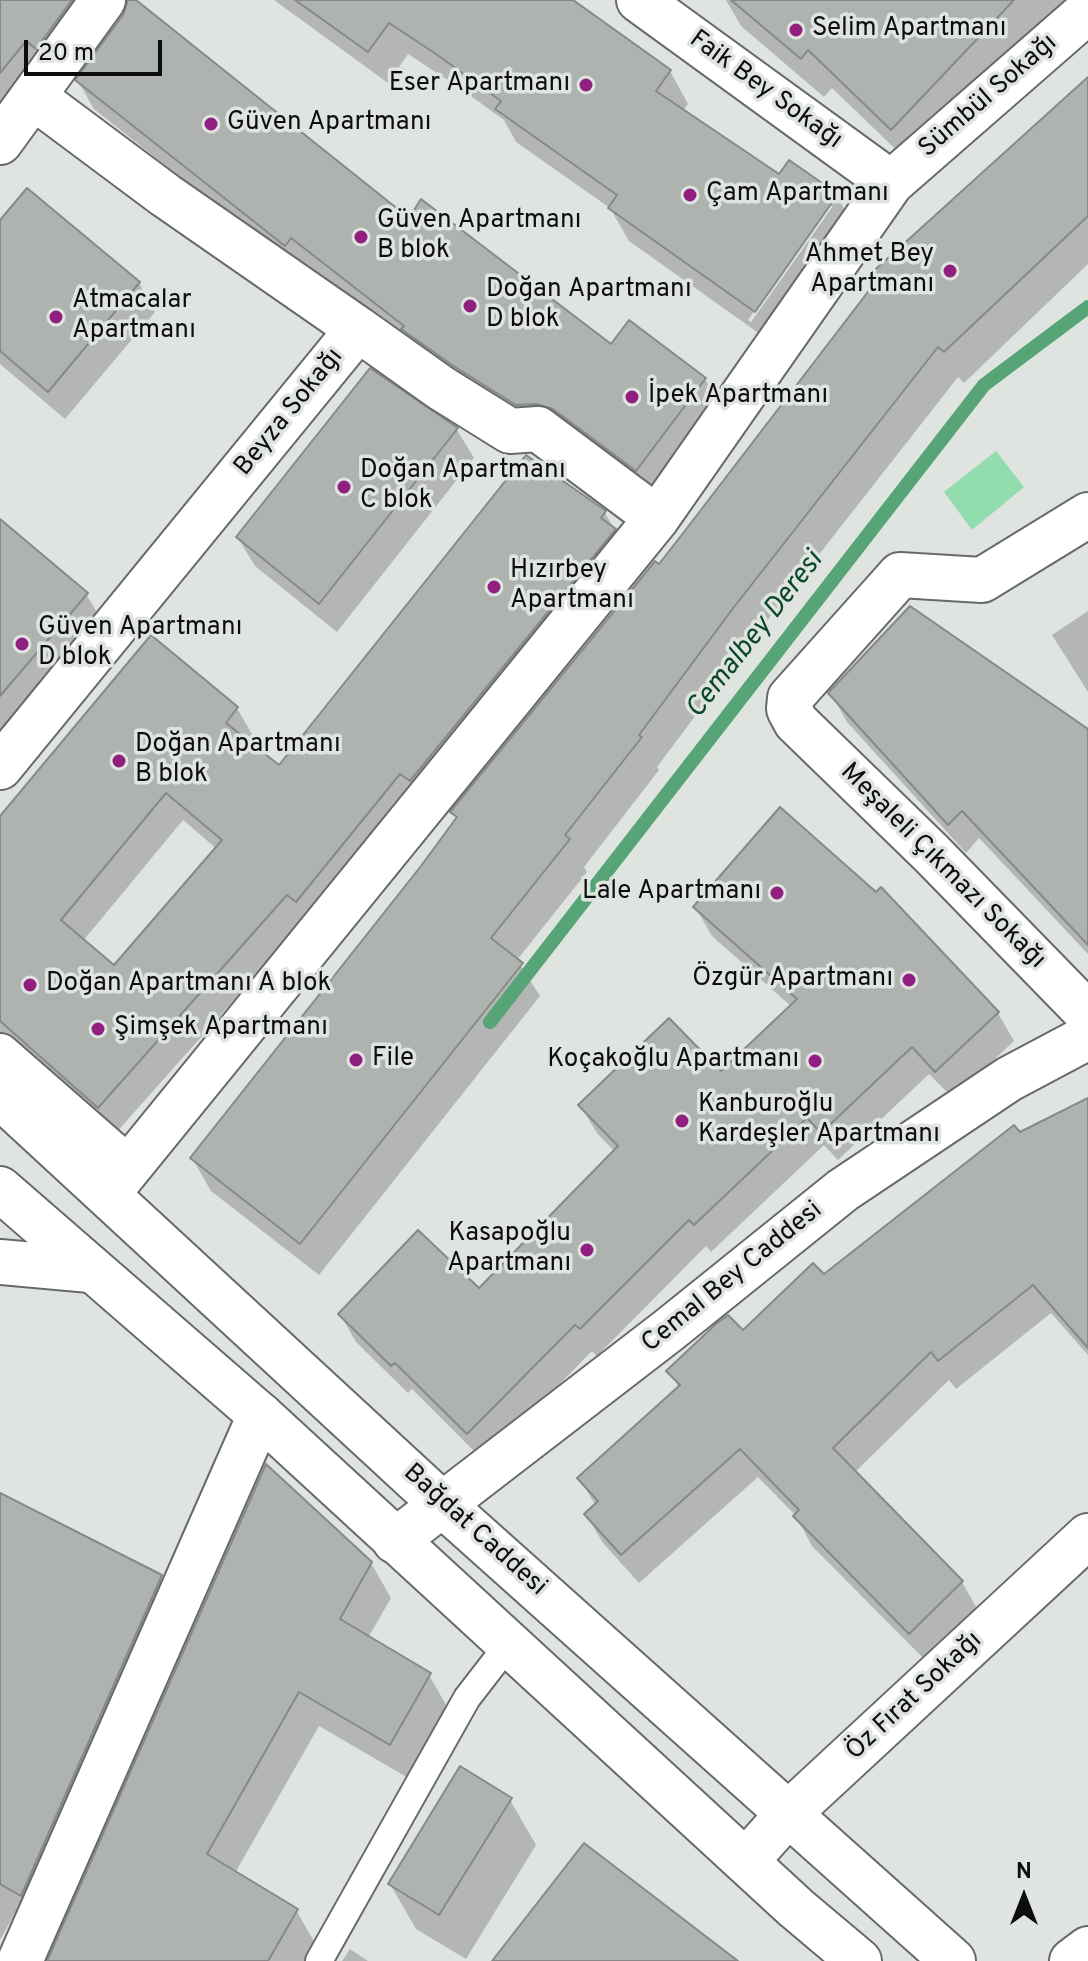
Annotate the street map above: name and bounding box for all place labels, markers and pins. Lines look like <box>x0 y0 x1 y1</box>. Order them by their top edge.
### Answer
place label: Selim Apartmanı <box>812 14 1006 46</box>
marker: Selim Apartmanı <box>787 21 805 39</box>
place label: Eser Apartmanı <box>389 69 570 101</box>
marker: Eser Apartmanı <box>577 76 595 94</box>
place label: Güven Apartmanı <box>227 108 431 140</box>
marker: Güven Apartmanı <box>202 115 220 133</box>
place label: Çam Apartmanı <box>706 179 889 211</box>
marker: Çam Apartmanı <box>681 186 699 204</box>
place label: Güven Apartmanı B blok <box>377 206 581 268</box>
marker: Güven Apartmanı B blok <box>352 228 370 246</box>
place label: Ahmet Bey Apartmanı <box>805 240 934 302</box>
marker: Ahmet Bey Apartmanı <box>941 262 959 280</box>
place label: Doğan Apartmanı D blok <box>486 275 692 336</box>
place label: Atmacalar Apartmanı <box>72 286 196 348</box>
marker: Doğan Apartmanı D blok <box>461 297 479 315</box>
marker: Atmacalar Apartmanı <box>47 308 65 326</box>
place label: İpek Apartmanı <box>648 381 828 413</box>
marker: İpek Apartmanı <box>623 388 641 406</box>
place label: Doğan Apartmanı C blok <box>360 456 566 518</box>
marker: Doğan Apartmanı C blok <box>335 478 353 496</box>
place label: Hızırbey Apartmanı <box>510 556 634 618</box>
marker: Hızırbey Apartmanı <box>485 578 503 596</box>
place label: Güven Apartmanı D blok <box>38 613 242 674</box>
marker: Güven Apartmanı D blok <box>13 635 31 653</box>
place label: Doğan Apartmanı B blok <box>135 730 341 792</box>
marker: Doğan Apartmanı B blok <box>110 752 128 770</box>
place label: Lale Apartmanı <box>582 877 761 909</box>
marker: Lale Apartmanı <box>768 884 786 902</box>
place label: Özgür Apartmanı <box>692 964 893 996</box>
place label: Doğan Apartmanı A blok <box>46 969 331 1001</box>
marker: Özgür Apartmanı <box>900 971 918 989</box>
marker: Doğan Apartmanı A blok <box>21 976 39 994</box>
place label: Şimşek Apartmanı <box>114 1013 328 1045</box>
marker: Şimşek Apartmanı <box>89 1020 107 1038</box>
place label: File <box>372 1044 414 1076</box>
place label: Koçakoğlu Apartmanı <box>547 1045 799 1077</box>
marker: File <box>347 1051 365 1069</box>
marker: Koçakoğlu Apartmanı <box>806 1052 824 1070</box>
place label: Kanburoğlu Kardeşler Apartmanı <box>698 1090 940 1152</box>
marker: Kanburoğlu Kardeşler Apartmanı <box>673 1112 691 1130</box>
place label: Kasapoğlu Apartmanı <box>447 1219 571 1280</box>
marker: Kasapoğlu Apartmanı <box>578 1241 596 1259</box>

